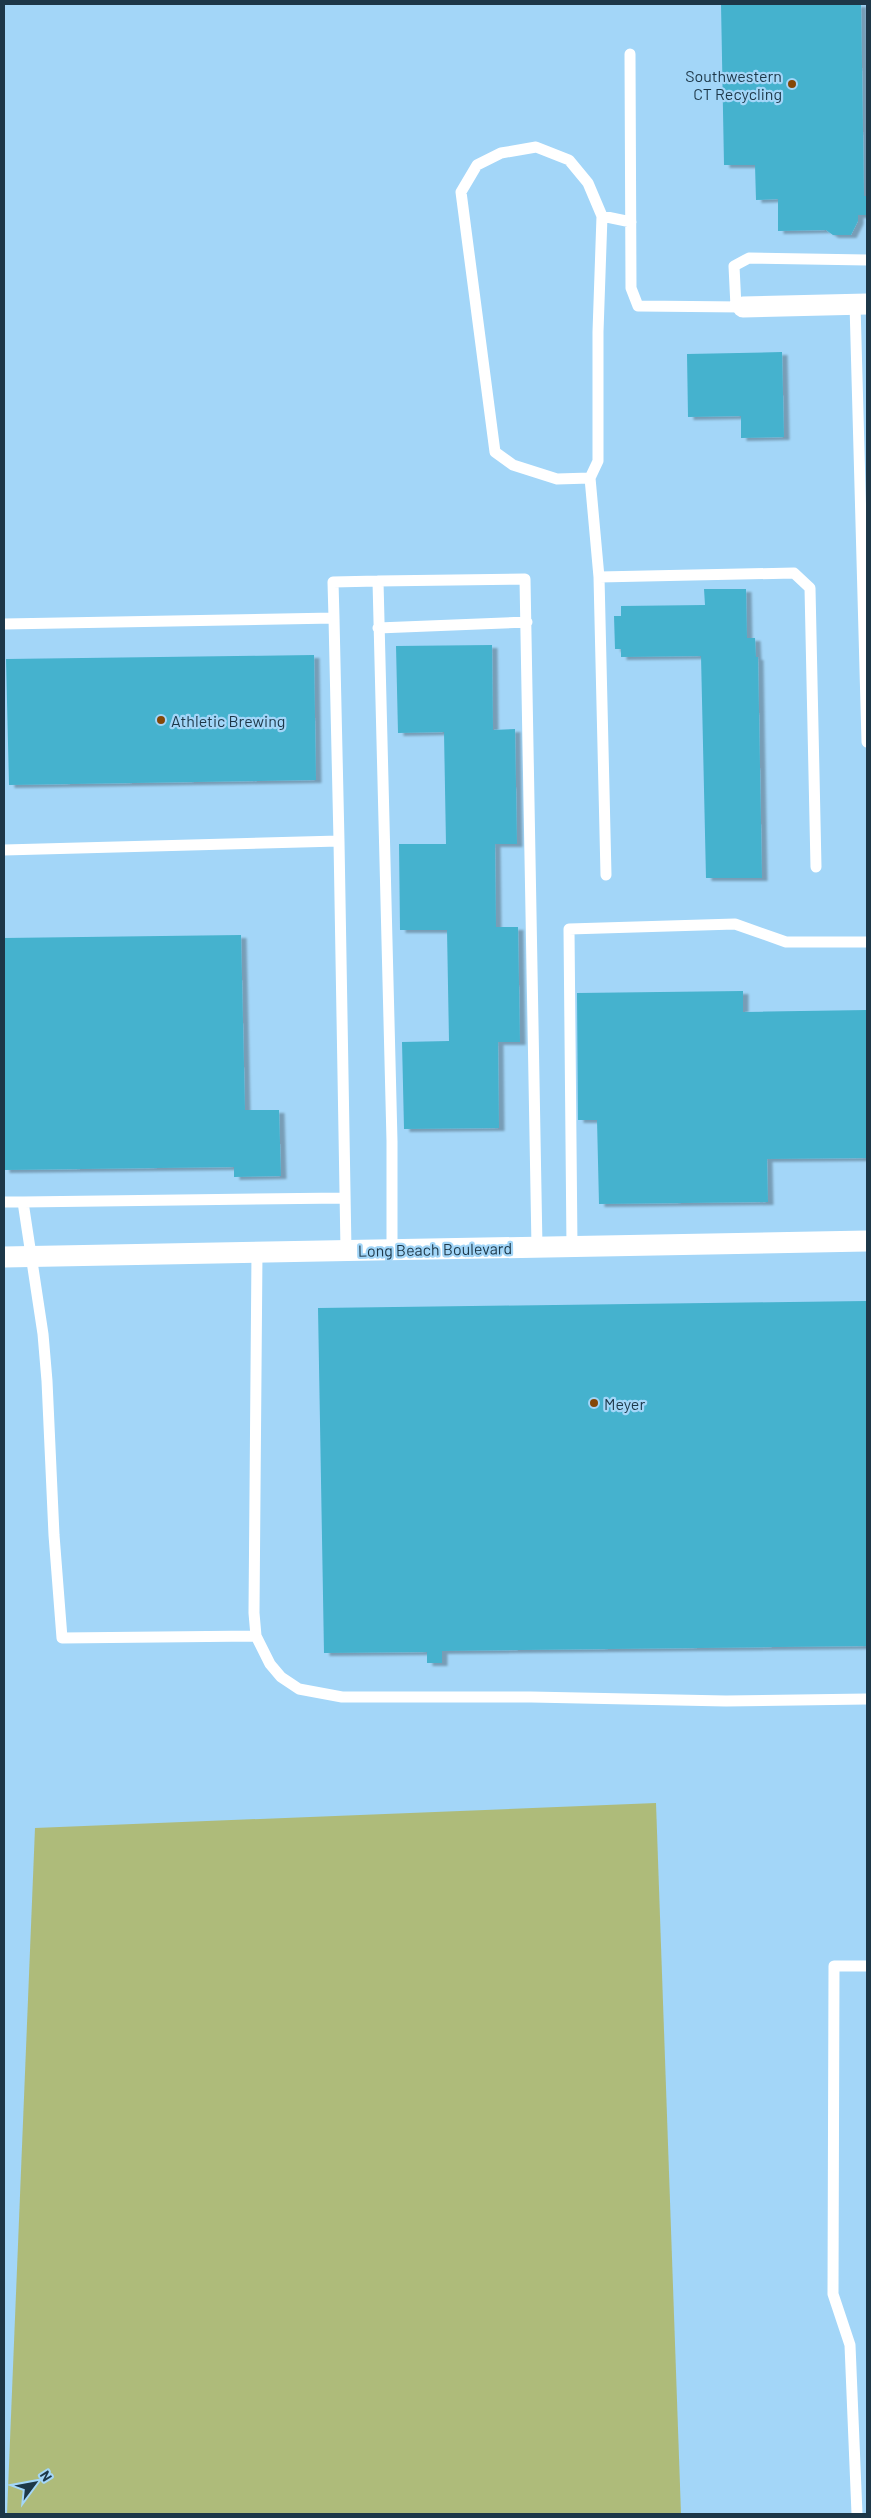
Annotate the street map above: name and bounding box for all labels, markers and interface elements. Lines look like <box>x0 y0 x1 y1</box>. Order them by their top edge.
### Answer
place label: Southwestern CT Recycling <box>685 66 782 103</box>
marker: Southwestern CT Recycling <box>786 78 798 90</box>
place label: Athletic Brewing <box>171 711 285 730</box>
marker: Athletic Brewing <box>155 714 167 726</box>
street label: Long Beach Boulevard <box>358 1238 512 1260</box>
place label: Meyer <box>604 1394 645 1413</box>
marker: Meyer <box>588 1397 600 1409</box>
north arrow <box>10 2458 60 2508</box>
text: N <box>37 2467 56 2484</box>

